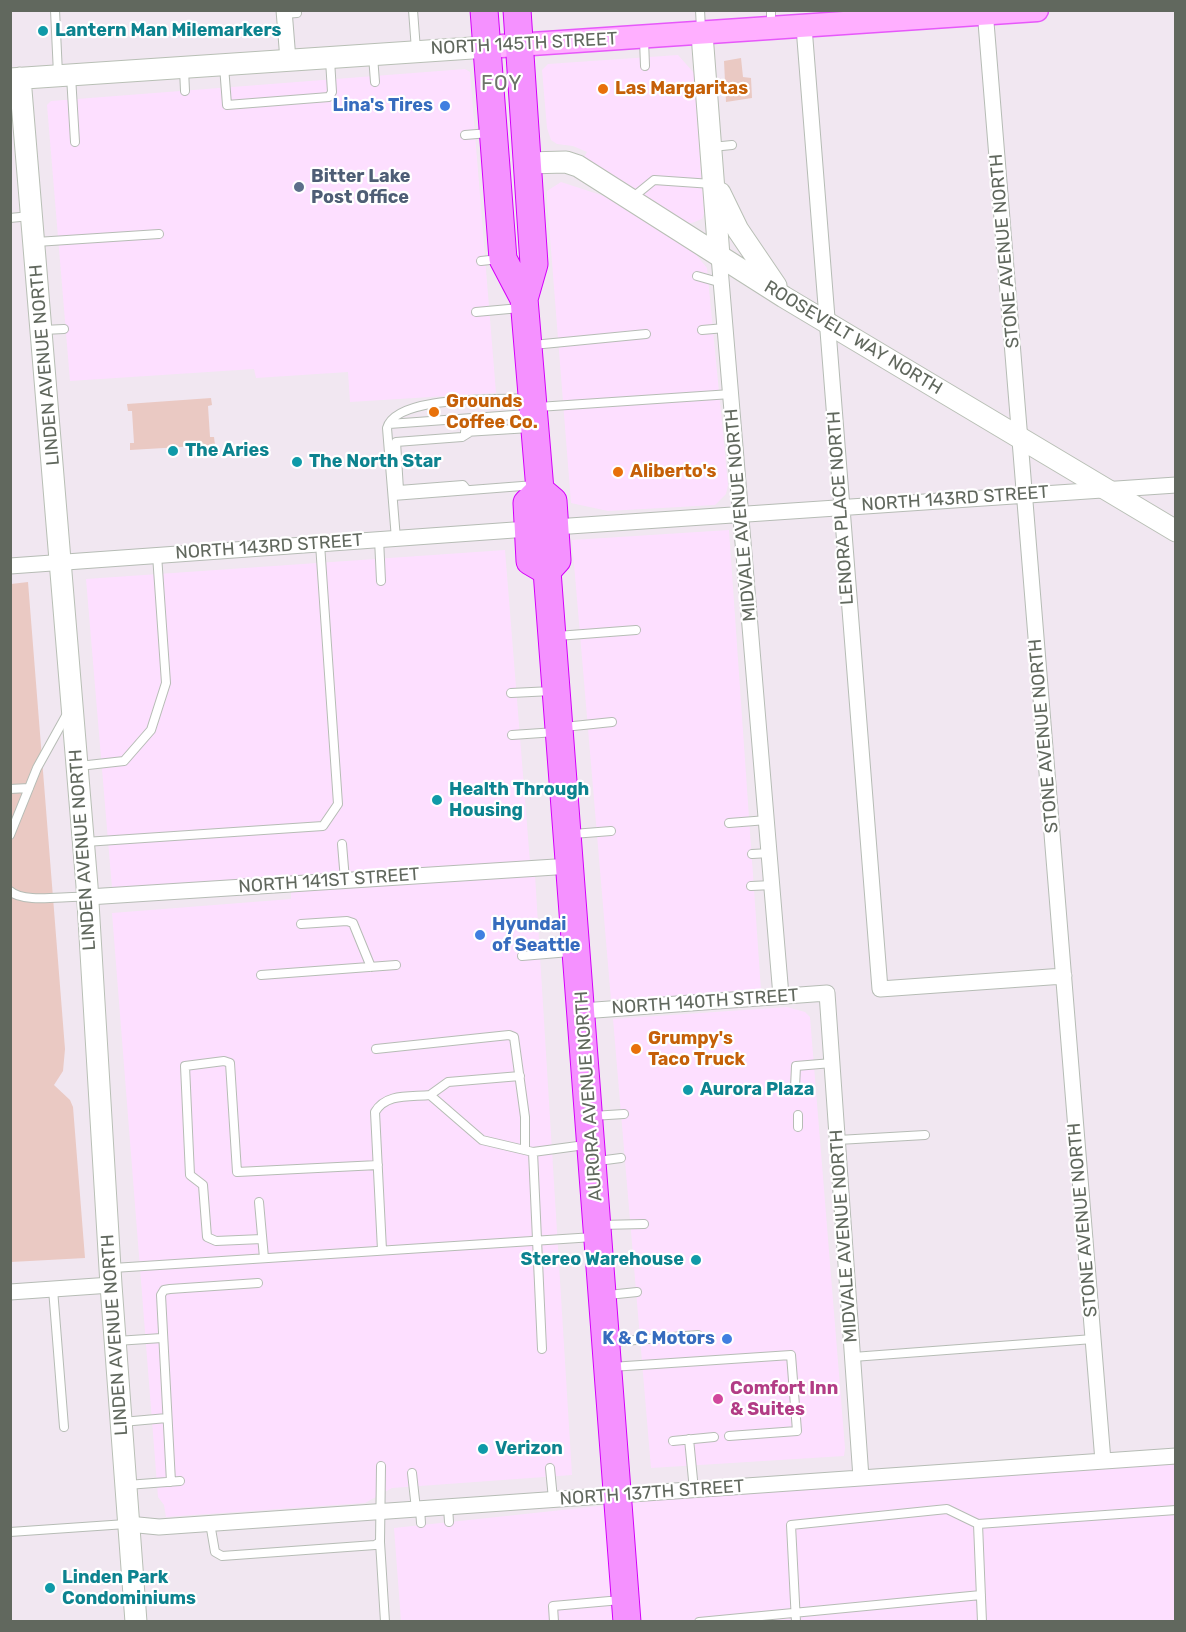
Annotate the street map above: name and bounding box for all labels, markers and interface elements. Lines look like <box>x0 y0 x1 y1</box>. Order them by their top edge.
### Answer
place label: Lantern Man Milemarkers <box>55 20 282 42</box>
marker: Lantern Man Milemarkers <box>36 24 50 38</box>
street label: NORTH 145TH STREET <box>430 28 618 60</box>
district label: FOY <box>481 72 523 96</box>
place label: Las Margaritas <box>615 78 748 100</box>
marker: Las Margaritas <box>596 82 610 96</box>
place label: Lina's Tires <box>332 95 433 117</box>
marker: Lina's Tires <box>438 99 452 113</box>
street label: STONE AVENUE NORTH <box>986 153 1024 349</box>
place label: Bitter Lake Post Office <box>311 166 411 208</box>
marker: Bitter Lake Post Office <box>292 180 306 194</box>
street label: LINDEN AVENUE NORTH <box>25 264 65 466</box>
street label: ROOSEVELT WAY NORTH <box>760 276 946 400</box>
place label: Grounds Coffee Co. <box>446 391 538 434</box>
marker: Grounds Coffee Co. <box>427 405 441 419</box>
street label: MIDVALE AVENUE NORTH <box>721 408 761 622</box>
street label: LENORA PLACE NORTH <box>823 410 859 606</box>
place label: The Aries <box>185 440 269 462</box>
marker: The Aries <box>166 444 180 458</box>
place label: The North Star <box>309 451 441 473</box>
marker: The North Star <box>290 455 304 469</box>
place label: Aliberto's <box>630 461 716 483</box>
marker: Aliberto's <box>611 465 625 479</box>
street label: NORTH 143RD STREET <box>861 482 1049 516</box>
street label: NORTH 143RD STREET <box>175 530 363 564</box>
street label: STONE AVENUE NORTH <box>1025 638 1063 834</box>
street label: LINDEN AVENUE NORTH <box>65 749 101 951</box>
place label: Health Through Housing <box>449 779 589 822</box>
marker: Health Through Housing <box>430 793 444 807</box>
street label: NORTH 141ST STREET <box>238 864 420 898</box>
place label: Hyundai of Seattle <box>492 914 581 956</box>
marker: Hyundai of Seattle <box>473 928 487 942</box>
street label: NORTH 140TH STREET <box>611 985 799 1019</box>
street label: AURORA AVENUE NORTH <box>571 990 607 1202</box>
place label: Grumpy's Taco Truck <box>648 1028 745 1070</box>
marker: Grumpy's Taco Truck <box>629 1042 643 1056</box>
place label: Aurora Plaza <box>700 1079 814 1101</box>
marker: Aurora Plaza <box>681 1083 695 1097</box>
street label: STONE AVENUE NORTH <box>1064 1122 1102 1318</box>
street label: MIDVALE AVENUE NORTH <box>826 1129 862 1343</box>
street label: LINDEN AVENUE NORTH <box>97 1234 133 1436</box>
place label: Stereo Warehouse <box>520 1249 684 1271</box>
marker: Stereo Warehouse <box>689 1253 703 1267</box>
place label: K & C Motors <box>602 1328 715 1350</box>
marker: K & C Motors <box>720 1332 734 1346</box>
place label: Comfort Inn & Suites <box>730 1378 838 1420</box>
marker: Comfort Inn & Suites <box>711 1392 725 1406</box>
place label: Verizon <box>495 1438 563 1460</box>
marker: Verizon <box>476 1442 490 1456</box>
street label: NORTH 137TH STREET <box>559 1476 745 1510</box>
place label: Linden Park Condominiums <box>62 1567 196 1610</box>
marker: Linden Park Condominiums <box>43 1581 57 1595</box>

